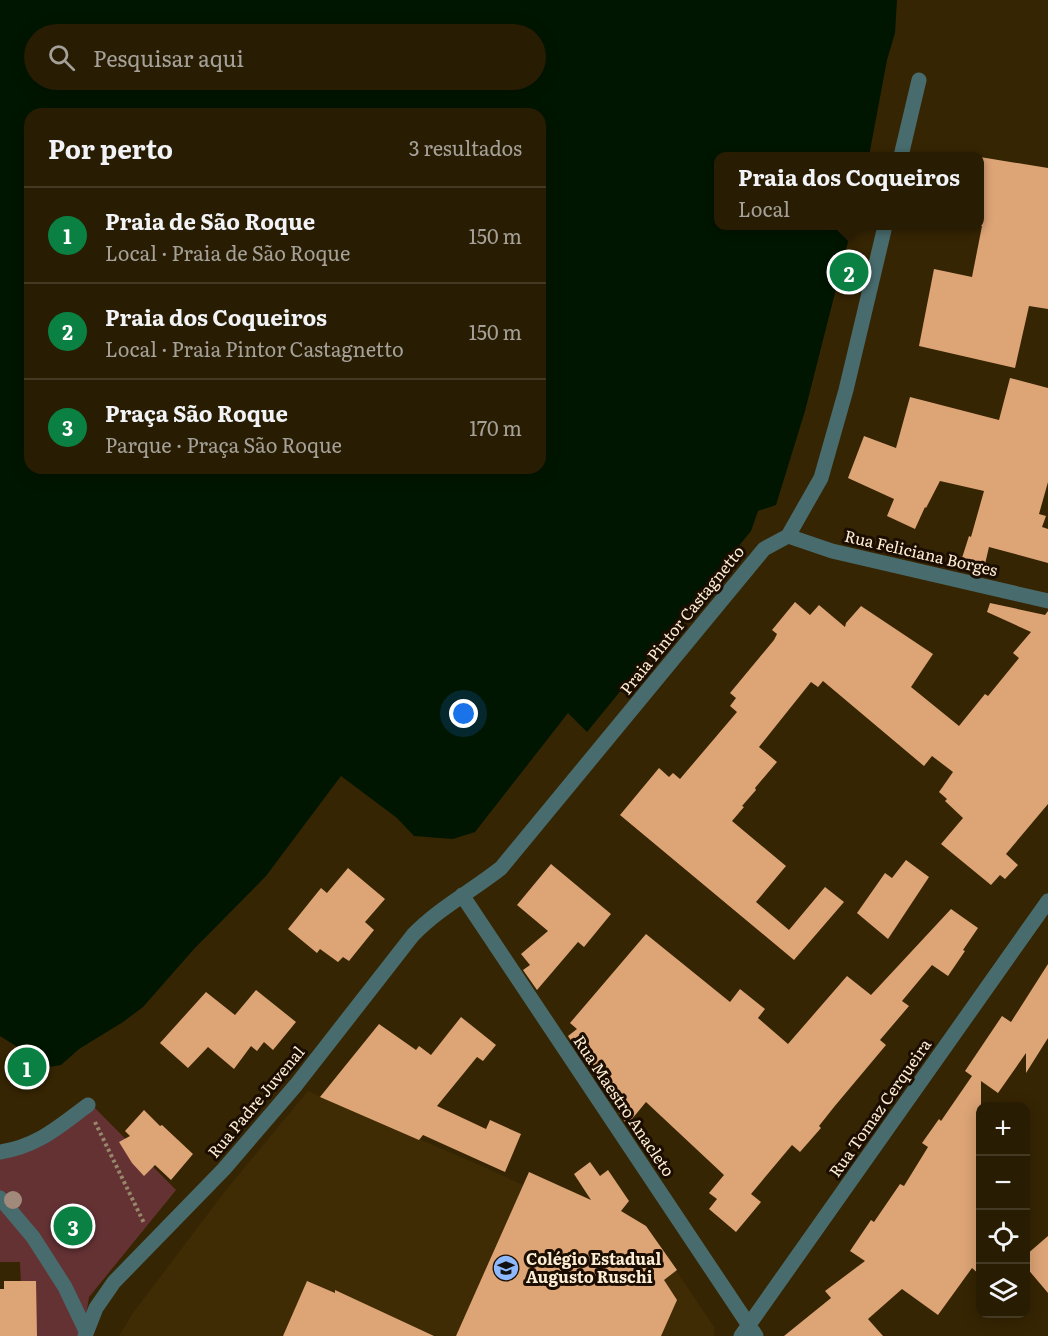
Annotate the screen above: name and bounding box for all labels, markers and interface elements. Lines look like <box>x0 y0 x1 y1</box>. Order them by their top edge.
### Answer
search box <box>24 24 546 90</box>
icon: search <box>45 41 78 74</box>
text: Pesquisar aqui <box>93 41 244 74</box>
text: Por perto <box>48 128 173 167</box>
text: 3 resultados <box>409 132 522 162</box>
popup <box>714 152 984 230</box>
text: Praia dos Coqueiros <box>738 160 960 193</box>
text: Local <box>738 193 790 223</box>
text: Praia de São Roque <box>105 204 315 237</box>
text: 1 <box>63 220 72 250</box>
text: 150 m <box>469 220 522 250</box>
text: Local · Praia de São Roque <box>105 237 350 267</box>
pin: 2 <box>830 250 868 294</box>
text: Praia dos Coqueiros <box>105 300 327 333</box>
text: 2 <box>62 316 73 346</box>
text: 150 m <box>469 316 522 346</box>
text: Local · Praia Pintor Castagnetto <box>105 333 404 363</box>
text: Praça São Roque <box>105 396 288 429</box>
text: 3 <box>62 412 73 442</box>
text: 170 m <box>469 412 522 442</box>
text: Parque · Praça São Roque <box>105 429 342 459</box>
street label: Rua Feliciana Borges <box>842 523 1000 581</box>
street label: Praia Pintor Castagnetto <box>613 540 749 699</box>
your location <box>449 699 478 728</box>
street label: Rua Maestro Anacleto <box>569 1030 681 1181</box>
street label: Rua Tomaz Cerqueira <box>822 1033 936 1181</box>
street label: Rua Padre Juvenal <box>201 1040 309 1163</box>
pin: 1 <box>8 1044 46 1090</box>
map controls <box>976 1102 1030 1318</box>
button: + <box>976 1102 1030 1156</box>
button: − <box>976 1156 1030 1210</box>
pin: 3 <box>54 1204 92 1248</box>
button: locate <box>976 1210 1030 1264</box>
place label: Colégio Estadual Augusto Ruschi <box>526 1246 661 1288</box>
school or university icon: Colégio Estadual Augusto Ruschi <box>491 1253 521 1283</box>
button: layers <box>976 1264 1030 1318</box>

